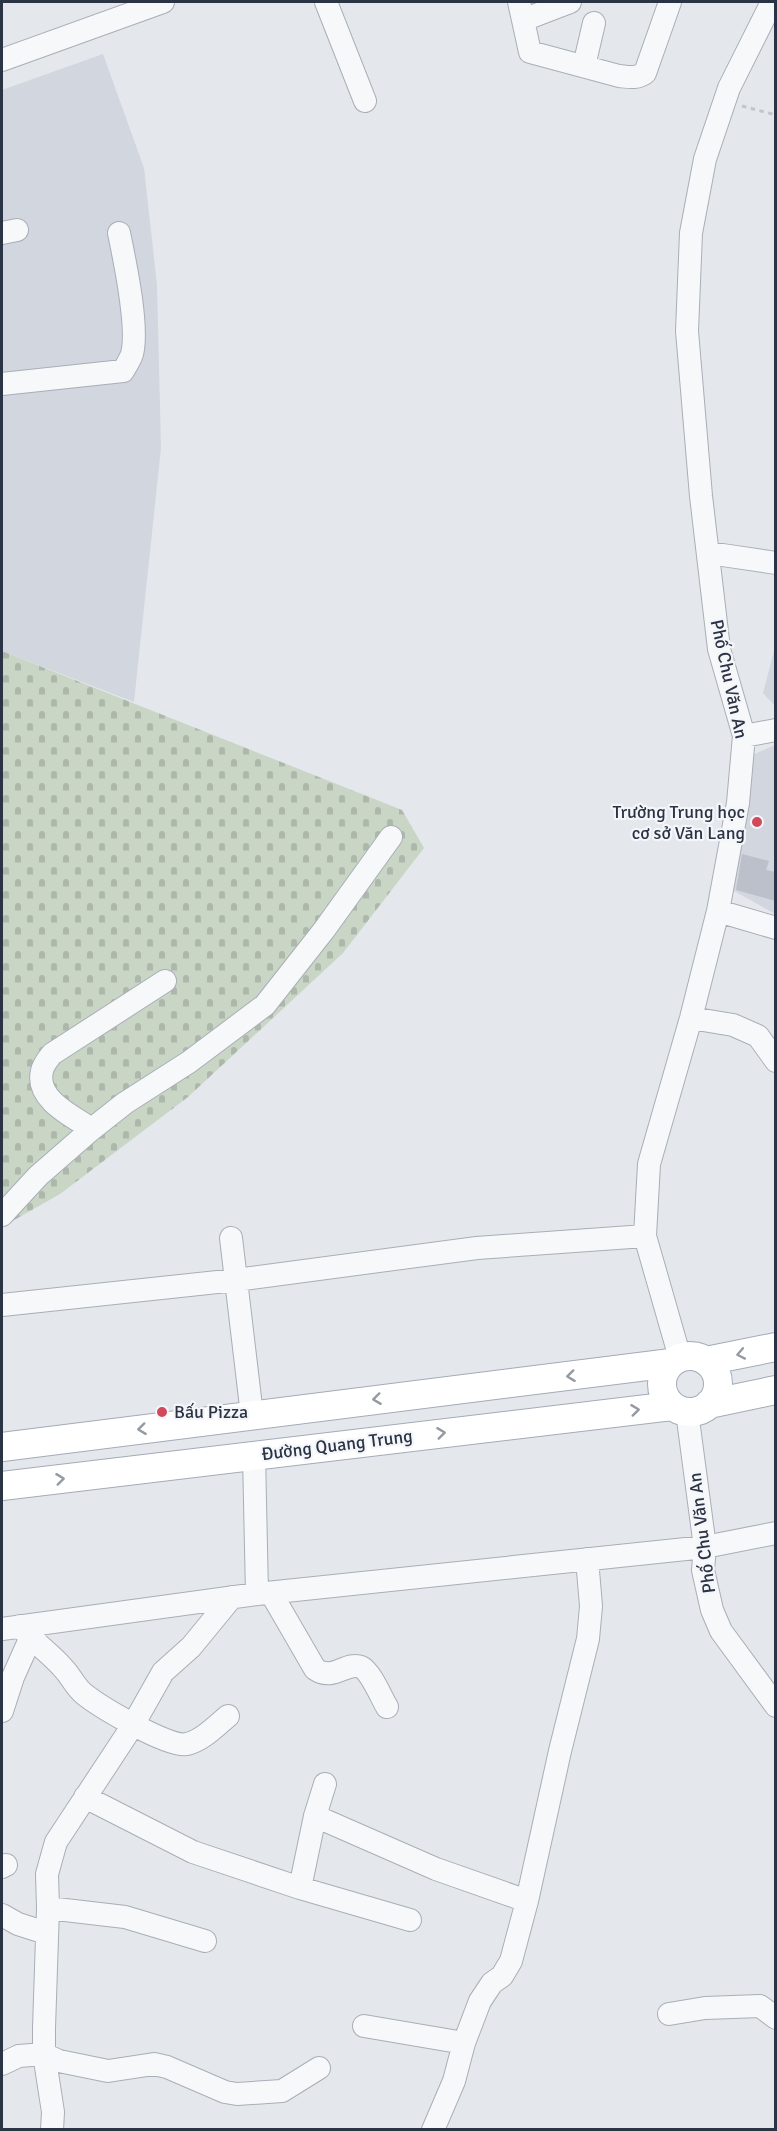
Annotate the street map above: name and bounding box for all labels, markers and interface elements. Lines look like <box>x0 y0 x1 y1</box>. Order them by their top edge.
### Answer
street label: Phố Chu Văn An <box>706 617 752 741</box>
place label: Trường Trung học cơ sở Văn Lang <box>612 801 745 844</box>
marker: Trường Trung học cơ sở Văn Lang <box>750 815 764 829</box>
one-way arrow <box>736 1347 746 1360</box>
one-way arrow <box>566 1369 576 1381</box>
one-way arrow <box>373 1393 382 1405</box>
place label: Bấu Pizza <box>174 1401 248 1423</box>
marker: Bấu Pizza <box>155 1405 169 1419</box>
one-way arrow <box>630 1405 639 1417</box>
one-way arrow <box>138 1422 147 1435</box>
street label: Đường Quang Trung <box>260 1425 414 1465</box>
one-way arrow <box>436 1427 445 1440</box>
street label: Phố Chu Văn An <box>684 1472 720 1594</box>
one-way arrow <box>55 1473 64 1485</box>

